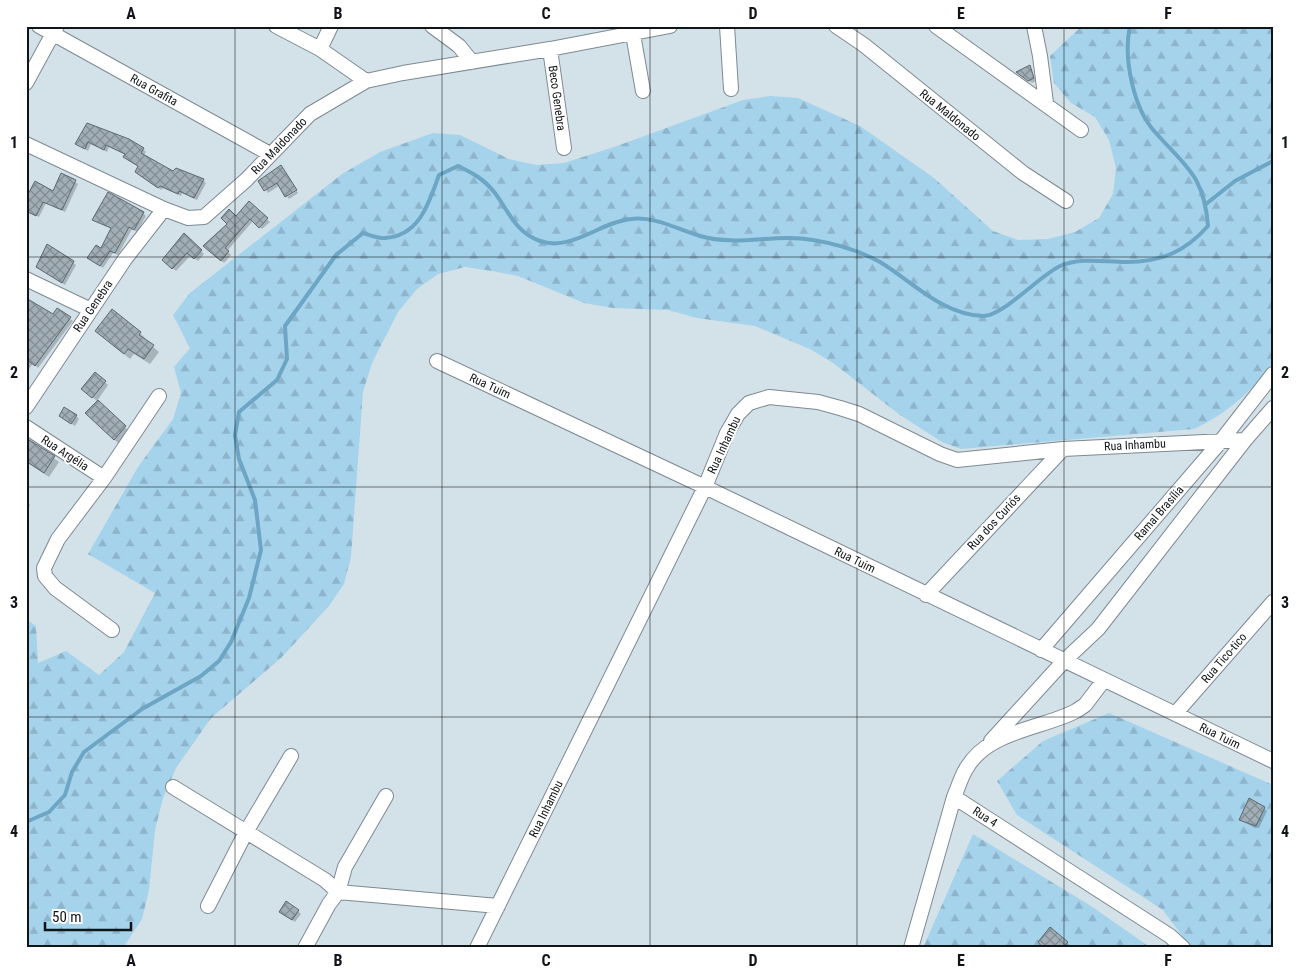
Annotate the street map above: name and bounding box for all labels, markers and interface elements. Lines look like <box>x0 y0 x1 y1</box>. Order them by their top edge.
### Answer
text: A <box>126 4 136 23</box>
text: B <box>334 4 343 23</box>
text: C <box>541 4 551 23</box>
text: D <box>748 4 758 23</box>
text: E <box>957 4 965 23</box>
text: F <box>1164 4 1172 23</box>
street label: Beco Genebra <box>545 64 569 132</box>
street label: Rua Grafita <box>128 71 180 109</box>
street label: Rua Maldonado <box>917 86 983 144</box>
street label: Rua Maldonado <box>248 115 310 177</box>
text: 1 <box>10 133 18 152</box>
text: 1 <box>1281 133 1289 152</box>
street label: Rua Genebra <box>70 277 116 335</box>
text: 2 <box>10 363 18 382</box>
text: 2 <box>1281 363 1289 382</box>
street label: Rua Tuim <box>467 370 513 402</box>
street label: Rua Inhambu <box>705 414 743 476</box>
street label: Rua Argélia <box>39 432 92 474</box>
street label: Rua Inhambu <box>1104 436 1166 454</box>
street label: Ramal Brasília <box>1132 483 1187 543</box>
street label: Rua dos Curiós <box>965 491 1023 553</box>
street label: Rua Tuim <box>832 544 878 576</box>
text: 3 <box>10 593 18 612</box>
text: 3 <box>1281 593 1289 612</box>
street label: Rua Tico-tico <box>1198 630 1250 686</box>
street label: Rua Tuim <box>1197 720 1243 752</box>
street label: Rua Inhambu <box>526 778 566 840</box>
street label: Rua 4 <box>970 804 1000 830</box>
text: 4 <box>10 822 18 841</box>
text: 4 <box>1281 822 1289 841</box>
scale bar <box>45 899 131 931</box>
text: 50 m <box>52 908 82 926</box>
text: A <box>126 951 136 970</box>
text: B <box>334 951 343 970</box>
text: C <box>541 951 551 970</box>
text: D <box>748 951 758 970</box>
text: E <box>957 951 965 970</box>
text: F <box>1164 951 1172 970</box>

